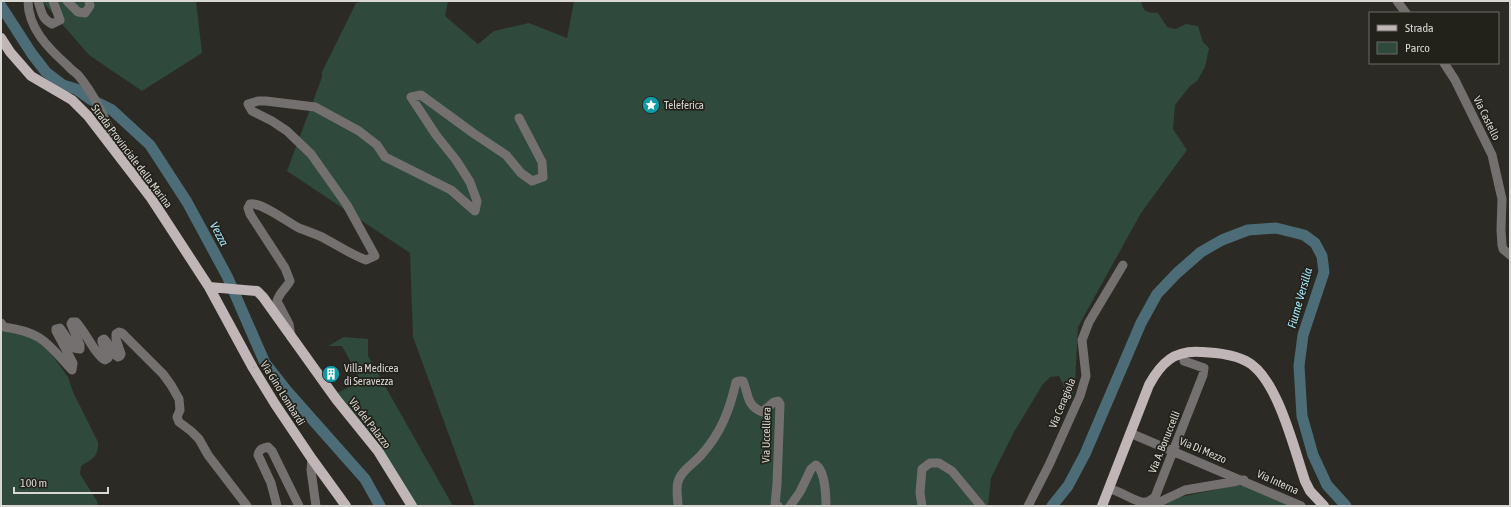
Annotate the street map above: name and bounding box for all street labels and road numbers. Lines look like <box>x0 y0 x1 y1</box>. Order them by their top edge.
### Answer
street label: Via Castello <box>1471 94 1503 142</box>
street label: Strada Provinciale della Marina <box>89 102 175 210</box>
street label: Via Gino Lombardi <box>258 359 308 427</box>
street label: Via Ceragiola <box>1046 376 1078 430</box>
street label: Via del Palazzo <box>347 395 393 451</box>
street label: Via Uccelliera <box>760 407 772 463</box>
street label: Via A. Bonuccelli <box>1146 409 1182 475</box>
street label: Via Di Mezzo <box>1178 435 1228 465</box>
street label: Via Interna <box>1255 467 1301 497</box>

